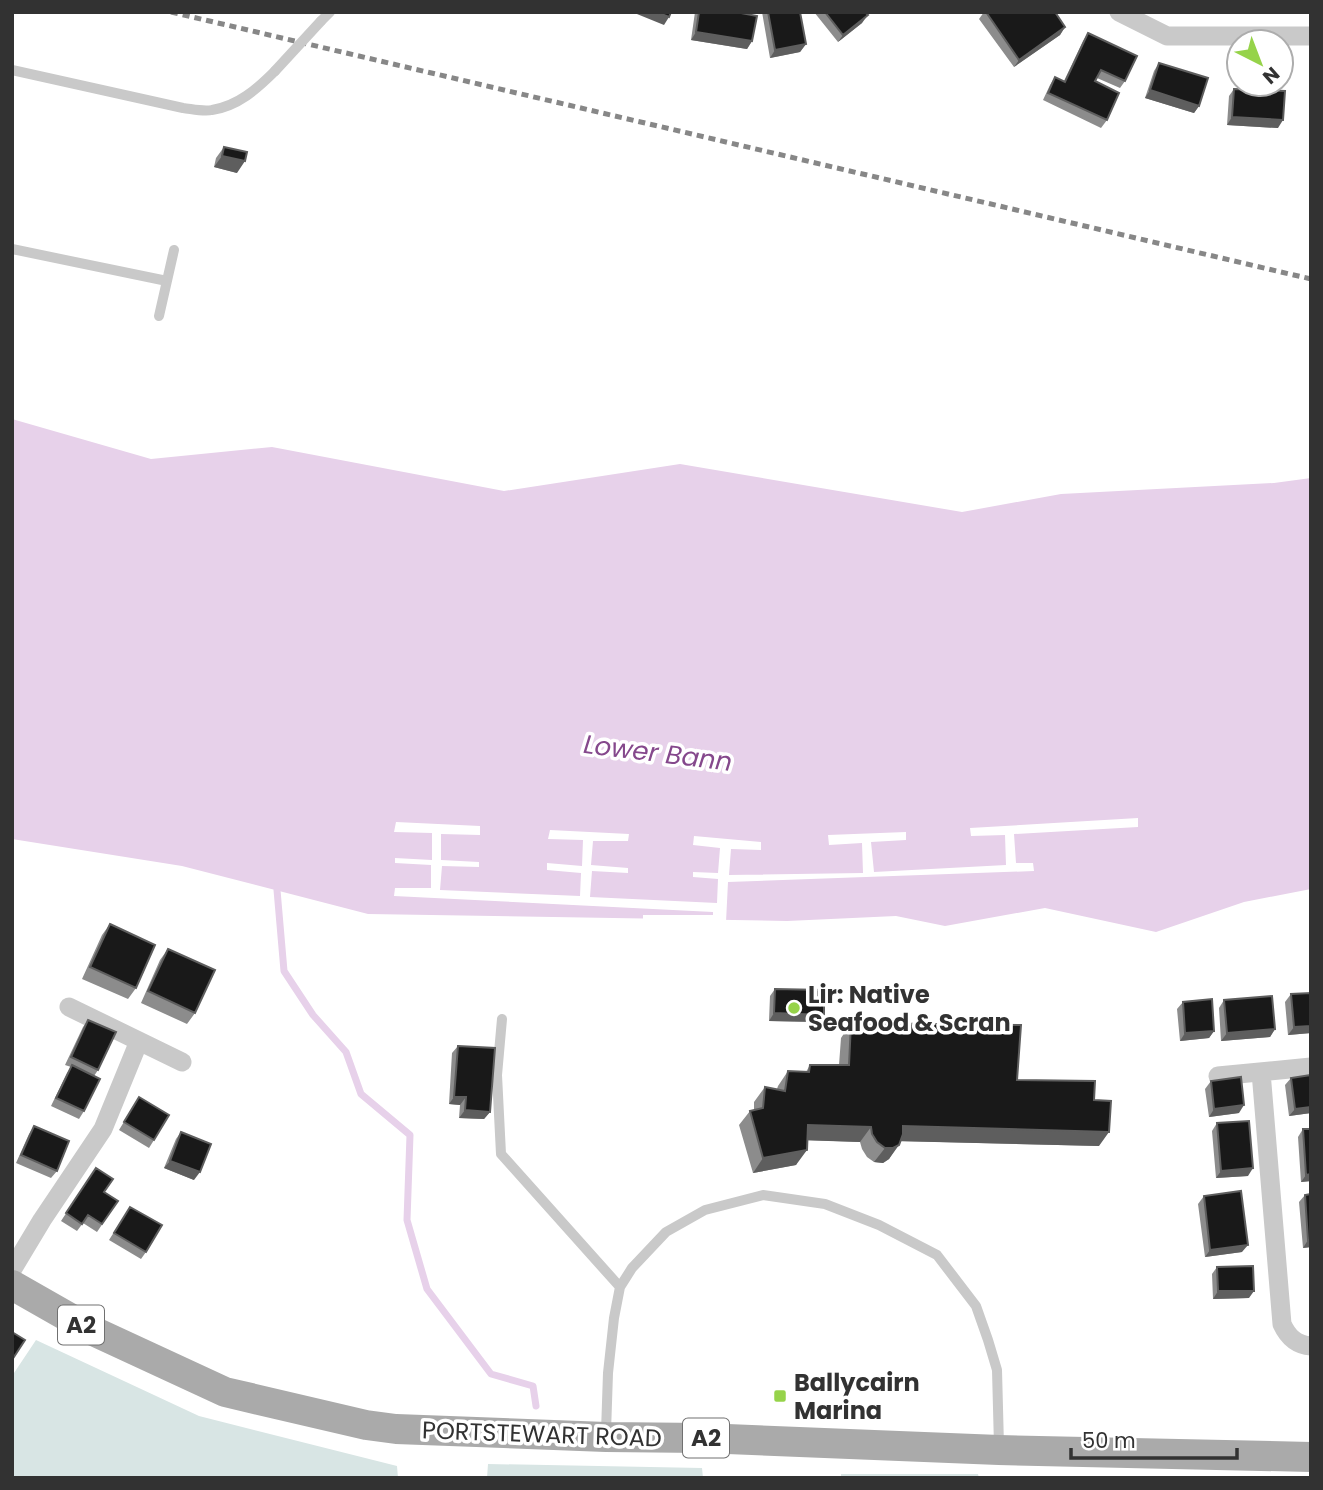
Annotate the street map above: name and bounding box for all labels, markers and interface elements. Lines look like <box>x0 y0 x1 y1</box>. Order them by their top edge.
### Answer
north arrow <box>1225 28 1295 98</box>
text: N <box>1257 60 1285 90</box>
water label: Lower Bann <box>582 726 734 780</box>
place label: Lir: Native Seafood & Scran <box>808 978 1011 1039</box>
marker: Lir: Native Seafood & Scran <box>786 1000 802 1016</box>
road number: A2 <box>58 1306 104 1344</box>
place label: Ballycairn Marina <box>794 1366 920 1427</box>
marker: Ballycairn Marina <box>772 1388 788 1404</box>
street label: PORTSTEWART ROAD <box>422 1413 662 1455</box>
scale bar <box>1071 1416 1237 1460</box>
road number: A2 <box>683 1418 729 1457</box>
text: 50 m <box>1082 1426 1136 1455</box>

